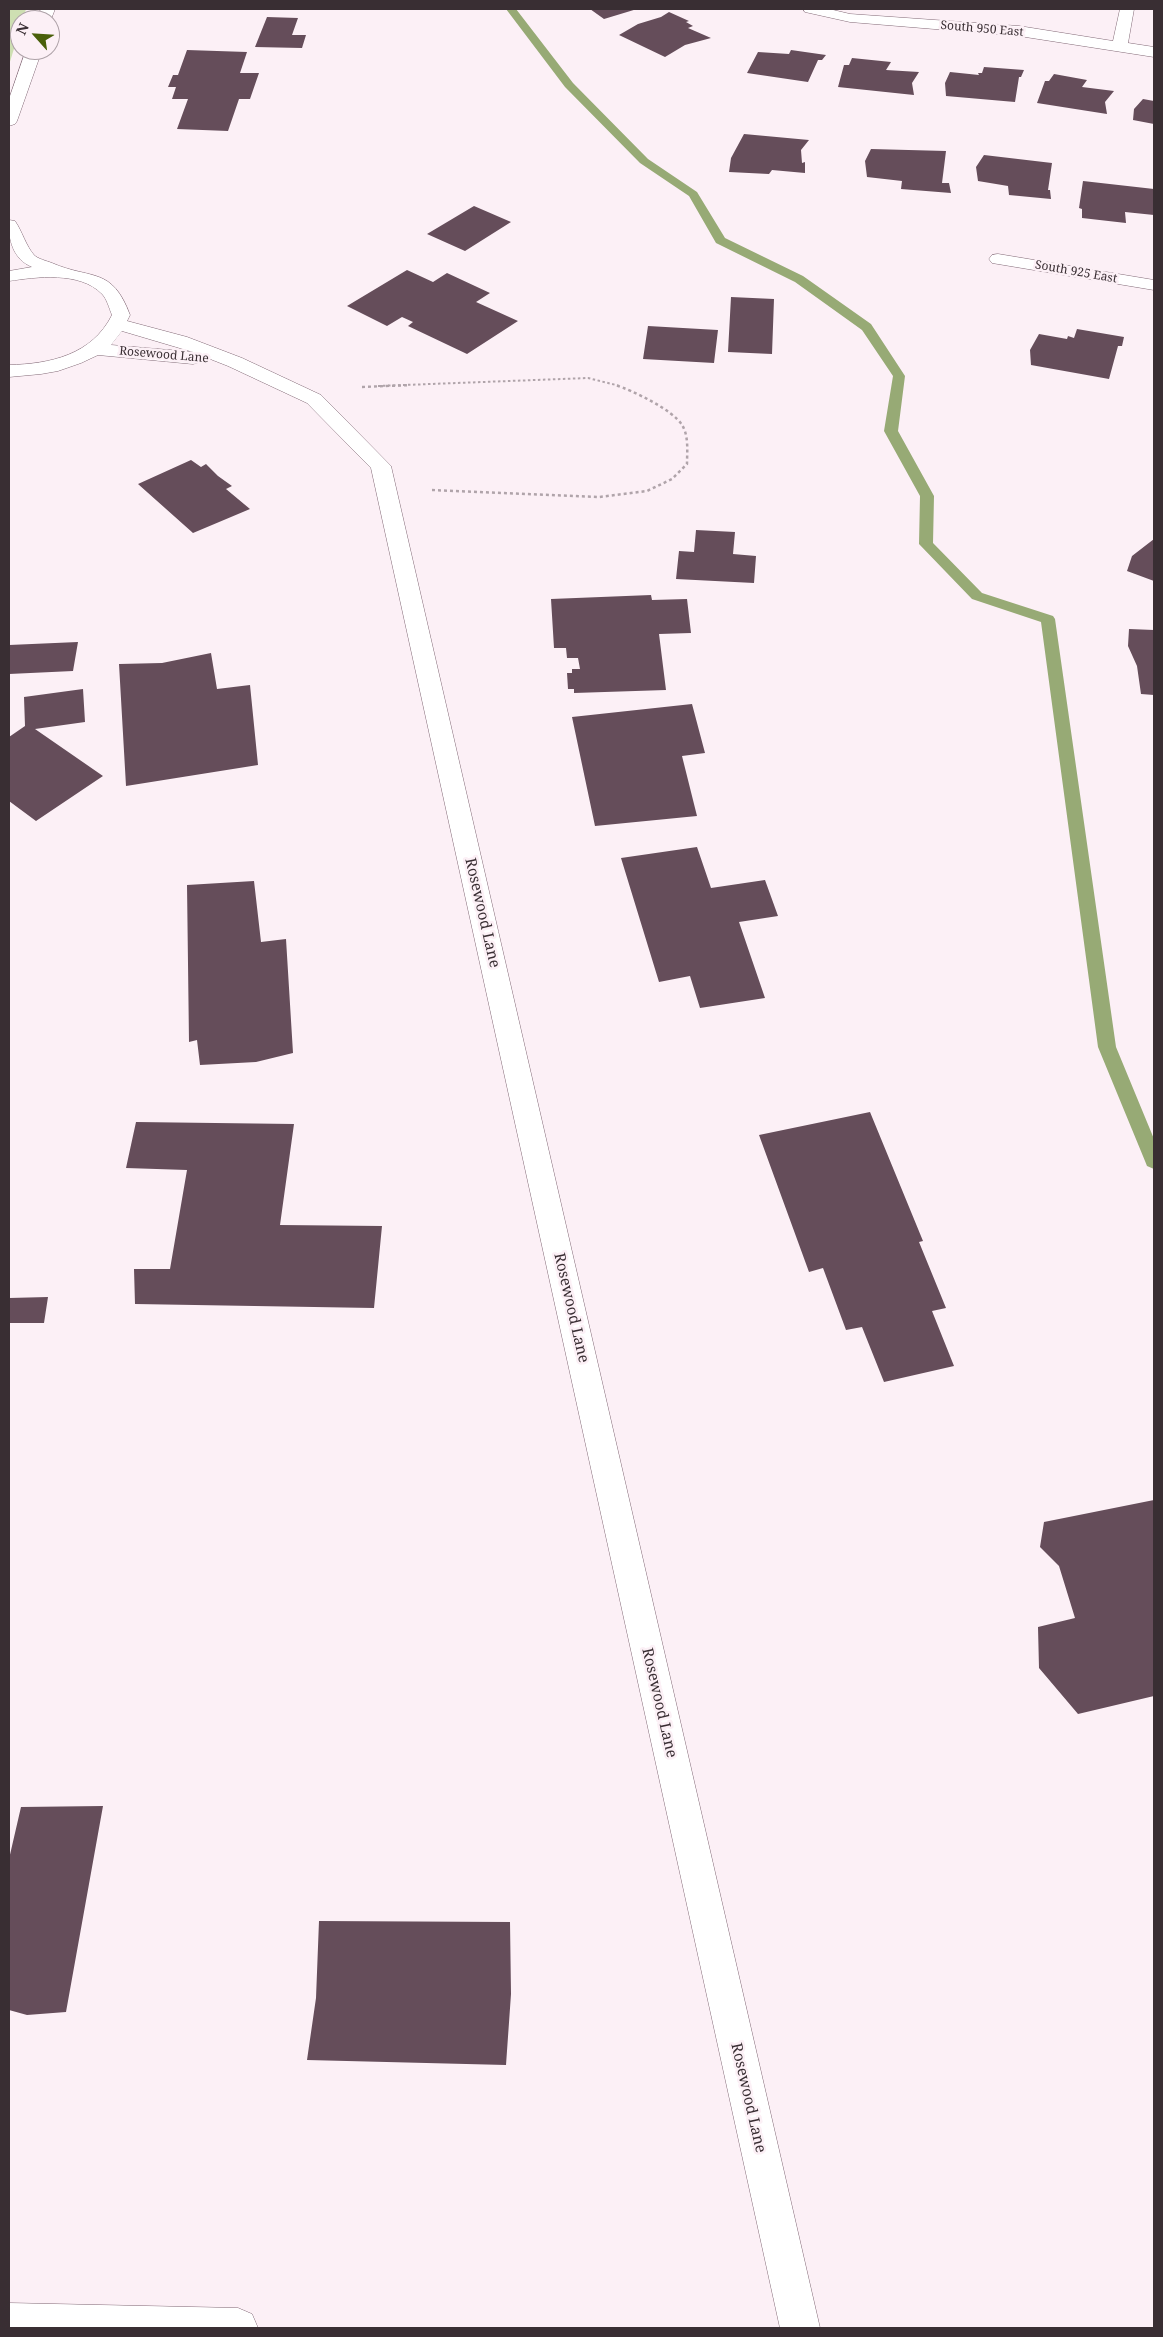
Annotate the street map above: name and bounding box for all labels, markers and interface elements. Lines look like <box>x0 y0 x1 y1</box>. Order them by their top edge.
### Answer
north arrow <box>10 10 60 60</box>
street label: South 950 East <box>940 18 1024 40</box>
text: N <box>11 20 33 38</box>
street label: South 925 East <box>1034 258 1118 286</box>
street label: Rosewood Lane <box>119 344 209 366</box>
street label: Rosewood Lane <box>461 856 503 970</box>
street label: Rosewood Lane <box>550 1251 592 1365</box>
street label: Rosewood Lane <box>638 1646 680 1760</box>
street label: Rosewood Lane <box>727 2041 769 2155</box>

